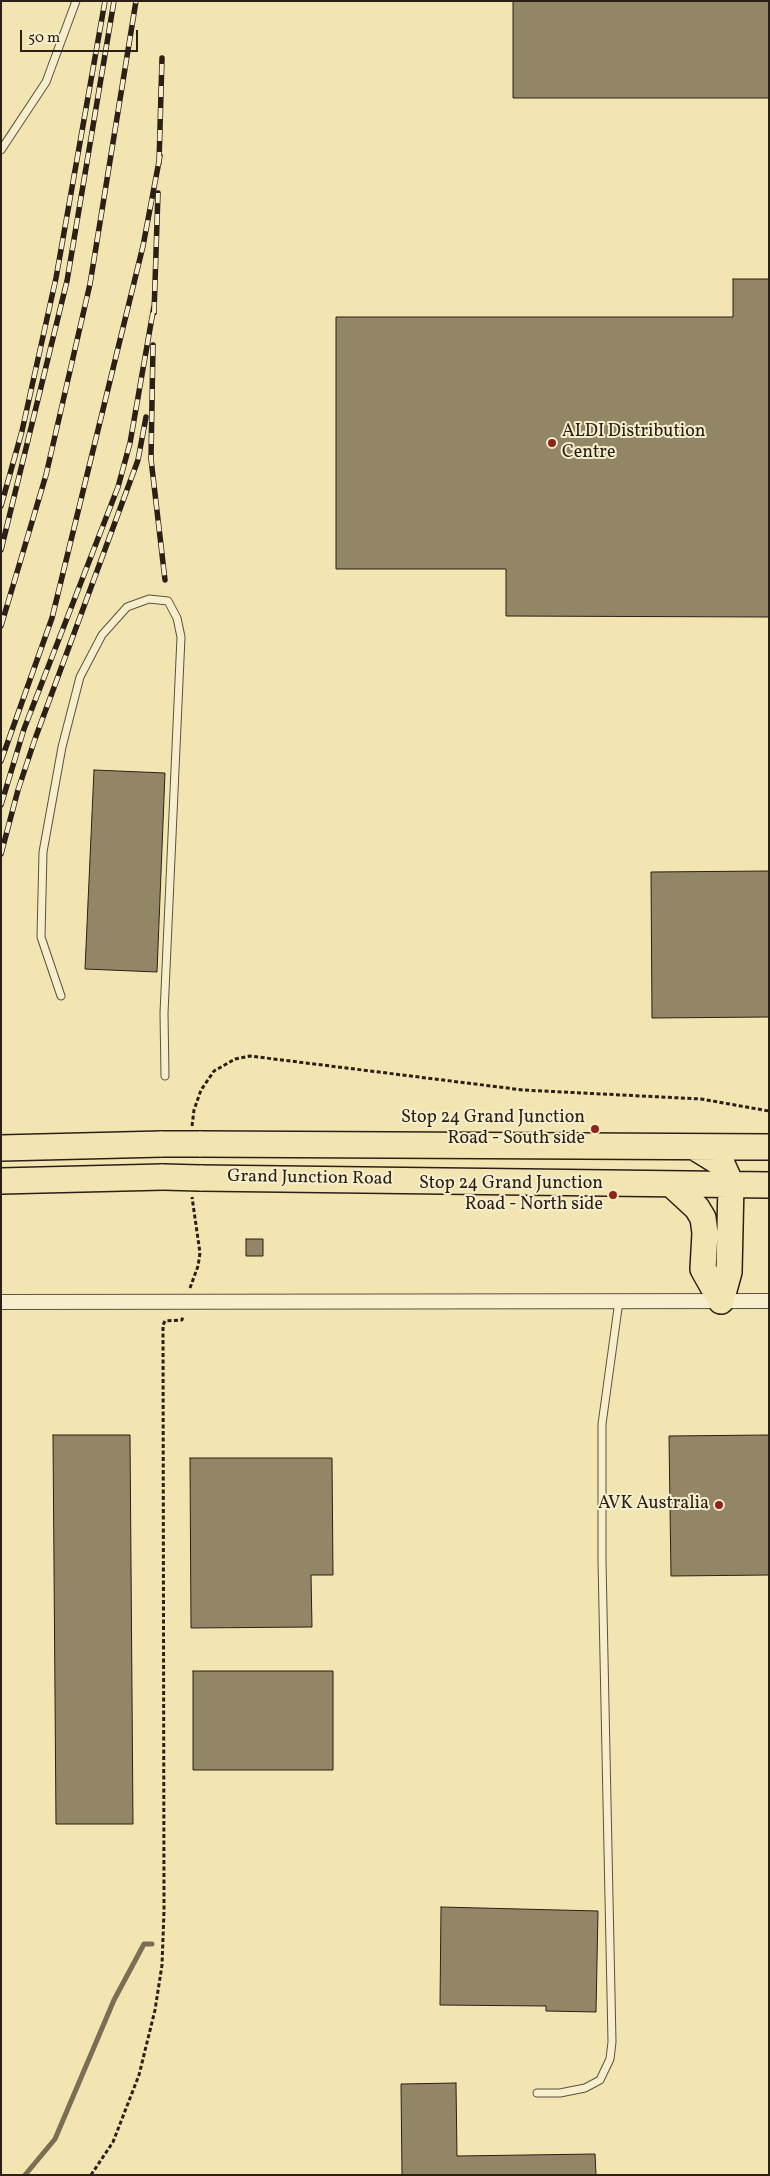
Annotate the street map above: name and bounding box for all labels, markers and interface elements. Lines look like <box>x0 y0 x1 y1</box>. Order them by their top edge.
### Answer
scale bar <box>22 20 140 52</box>
text: 50 m <box>28 28 60 49</box>
place label: ALDI Distribution Centre <box>562 422 705 464</box>
marker: ALDI Distribution Centre <box>546 437 558 449</box>
place label: Stop 24 Grand Junction Road - South side <box>401 1108 585 1150</box>
marker: Stop 24 Grand Junction Road - South side <box>589 1123 601 1135</box>
street label: Grand Junction Road <box>227 1167 393 1191</box>
place label: Stop 24 Grand Junction Road - North side <box>419 1174 603 1216</box>
marker: Stop 24 Grand Junction Road - North side <box>607 1189 619 1201</box>
place label: AVK Australia <box>598 1494 709 1516</box>
marker: AVK Australia <box>713 1499 725 1511</box>

